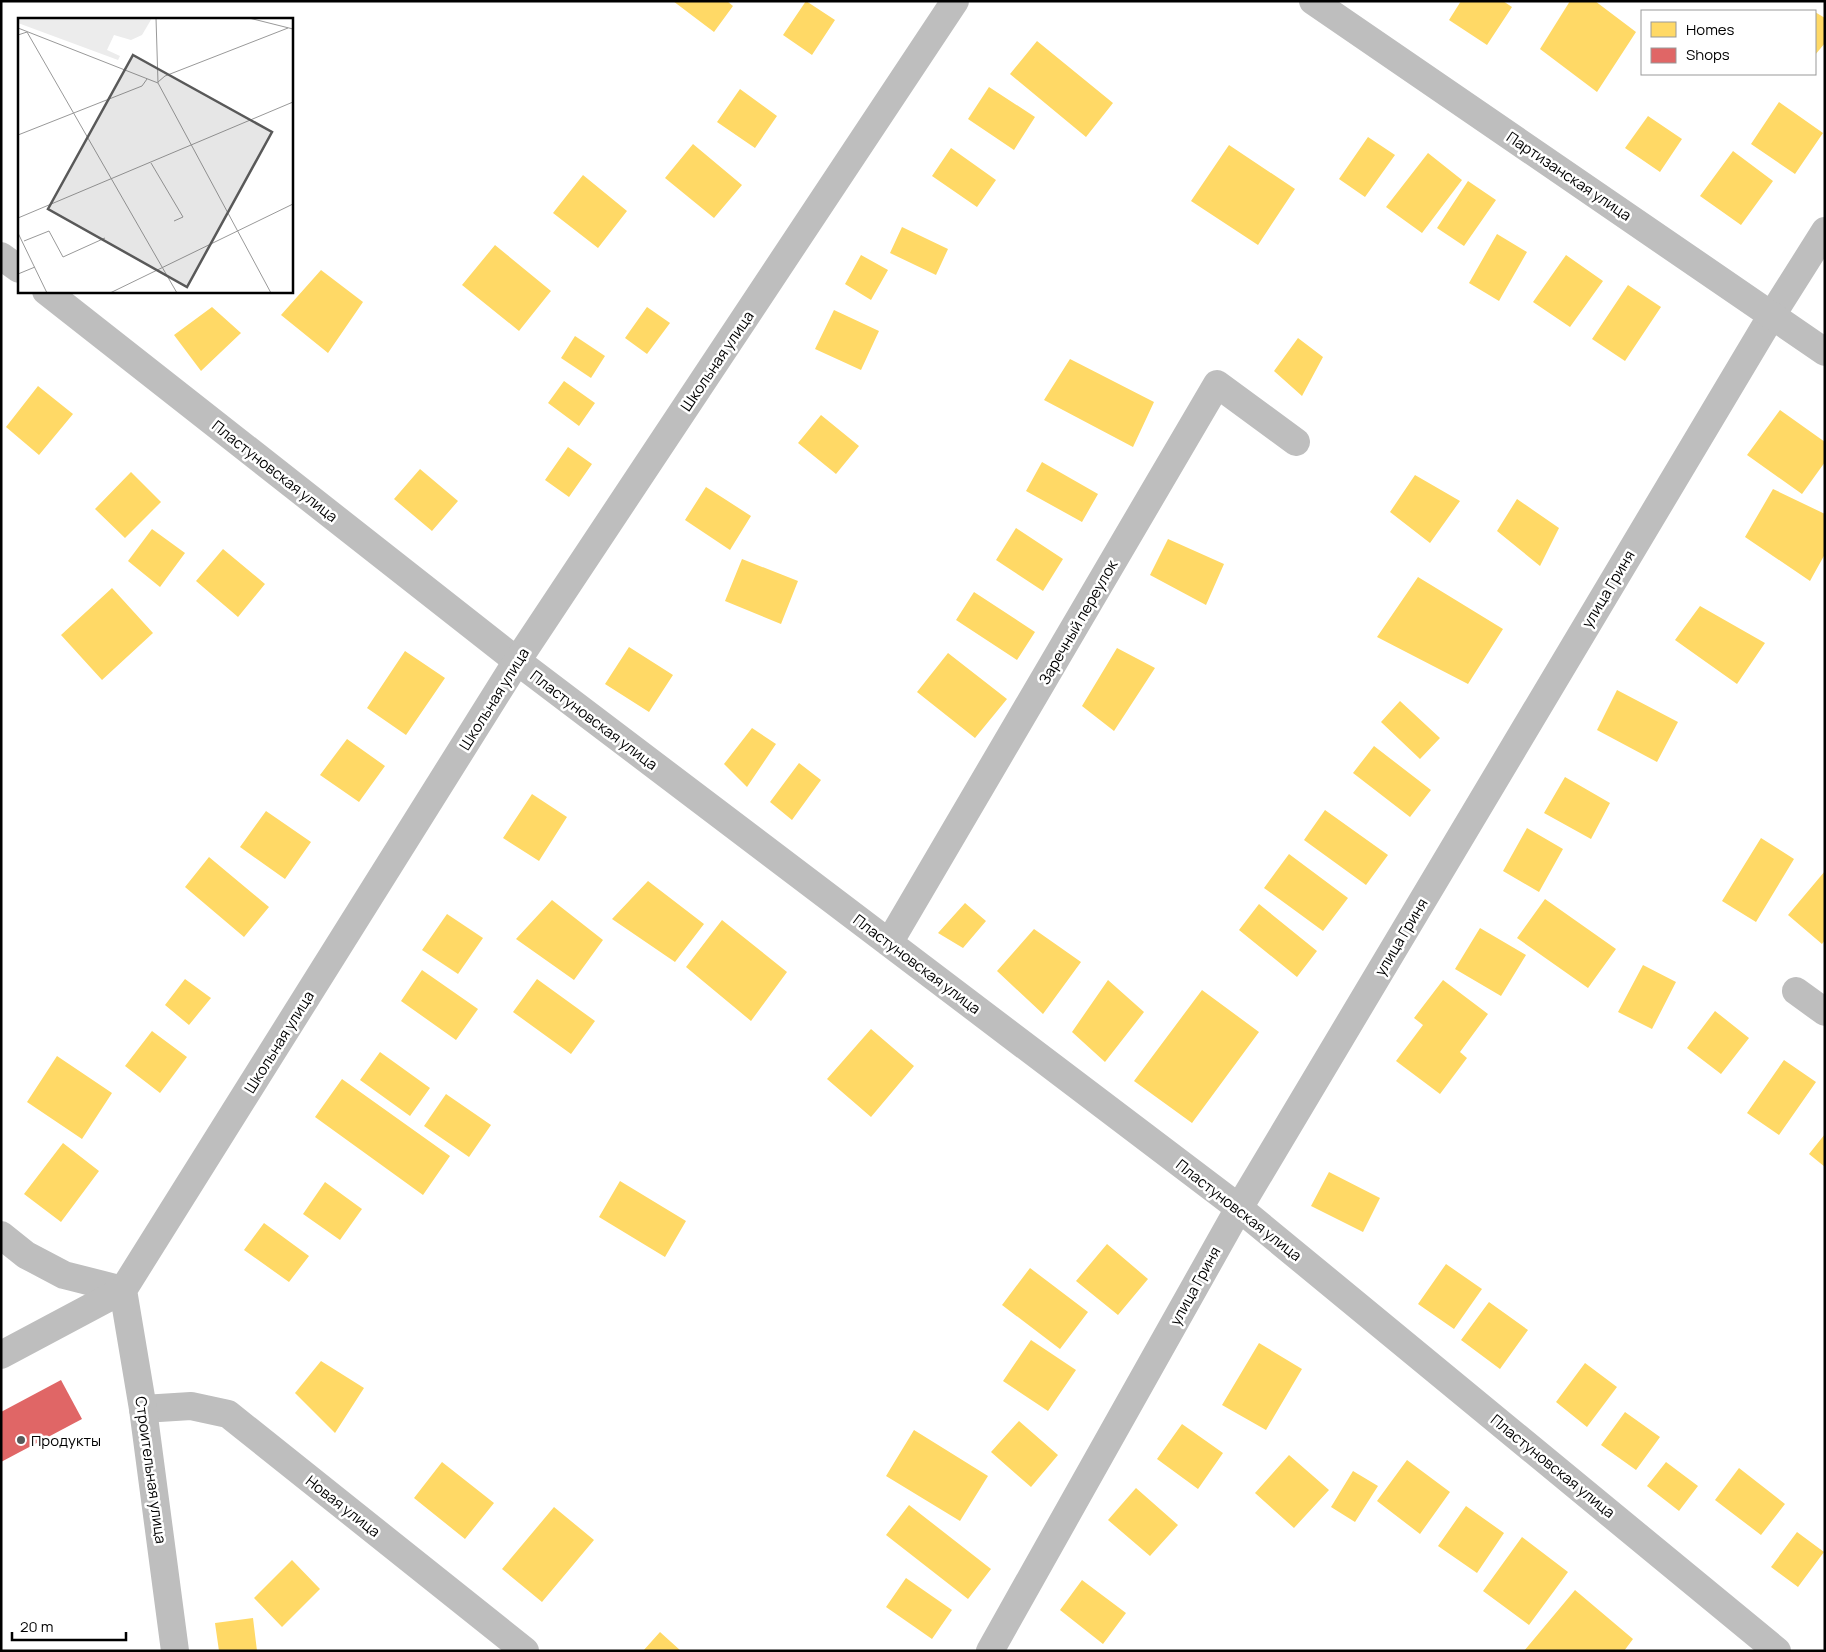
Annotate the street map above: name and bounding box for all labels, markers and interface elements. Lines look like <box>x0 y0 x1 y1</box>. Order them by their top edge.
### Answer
legend <box>1641 10 1816 75</box>
inset map <box>18 18 292 292</box>
text: Homes <box>1686 19 1735 40</box>
text: Shops <box>1686 44 1730 65</box>
street label: Партизанская улица <box>1503 126 1635 226</box>
street label: Школьная улица <box>676 307 758 415</box>
street label: Пластуновская улица <box>208 415 342 527</box>
street label: улица Гриня <box>1577 546 1639 632</box>
street label: Заречный переулок <box>1034 555 1123 688</box>
street label: Школьная улица <box>454 644 534 754</box>
street label: Пластуновская улица <box>526 665 662 775</box>
street label: улица Гриня <box>1370 894 1432 980</box>
street label: Пластуновская улица <box>849 909 985 1019</box>
street label: Школьная улица <box>239 987 319 1097</box>
street label: Пластуновская улица <box>1172 1154 1306 1266</box>
street label: улица Гриня <box>1165 1243 1225 1329</box>
street label: Строительная улица <box>130 1395 172 1545</box>
street label: Пластуновская улица <box>1486 1409 1620 1523</box>
place label: Продукты <box>31 1430 101 1451</box>
marker: Продукты <box>15 1434 27 1446</box>
street label: Новая улица <box>301 1470 385 1542</box>
scale bar <box>12 1610 126 1642</box>
text: 20 m <box>20 1616 53 1637</box>

